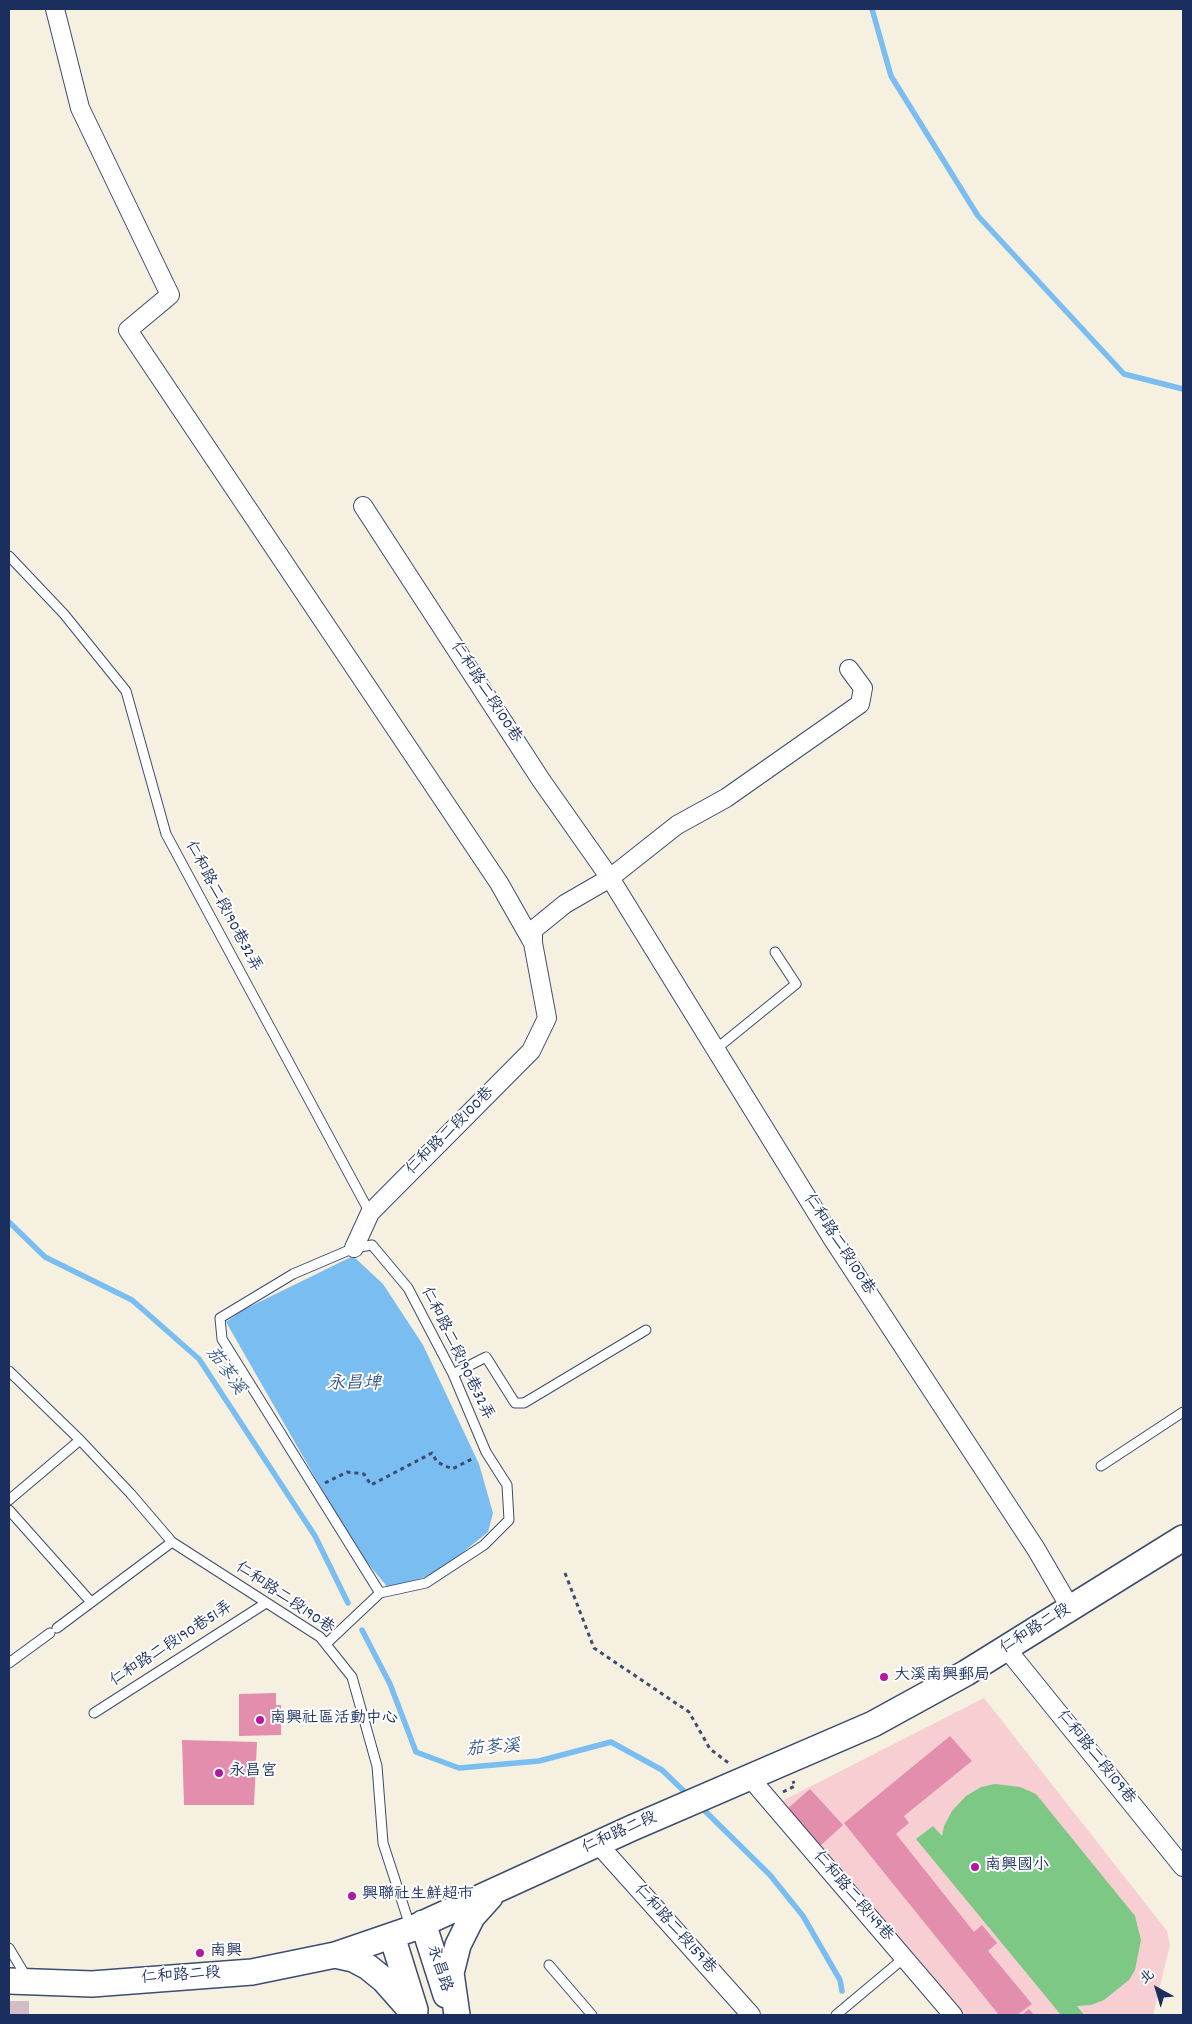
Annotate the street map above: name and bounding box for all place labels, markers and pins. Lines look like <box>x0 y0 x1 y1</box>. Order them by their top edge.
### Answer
place label: 大溪南興郵局 <box>894 1667 990 1687</box>
marker: 大溪南興郵局 <box>878 1671 890 1683</box>
place label: 南興社區活動中心 <box>270 1710 398 1730</box>
marker: 南興社區活動中心 <box>254 1714 266 1726</box>
place label: 永昌宮 <box>229 1763 277 1783</box>
marker: 永昌宮 <box>213 1767 225 1779</box>
place label: 南興國小 <box>985 1857 1049 1877</box>
marker: 南興國小 <box>969 1861 981 1873</box>
place label: 興聯社生鮮超市 <box>362 1886 474 1906</box>
marker: 興聯社生鮮超市 <box>346 1890 358 1902</box>
place label: 南興 <box>210 1943 242 1963</box>
marker: 南興 <box>194 1947 206 1959</box>

